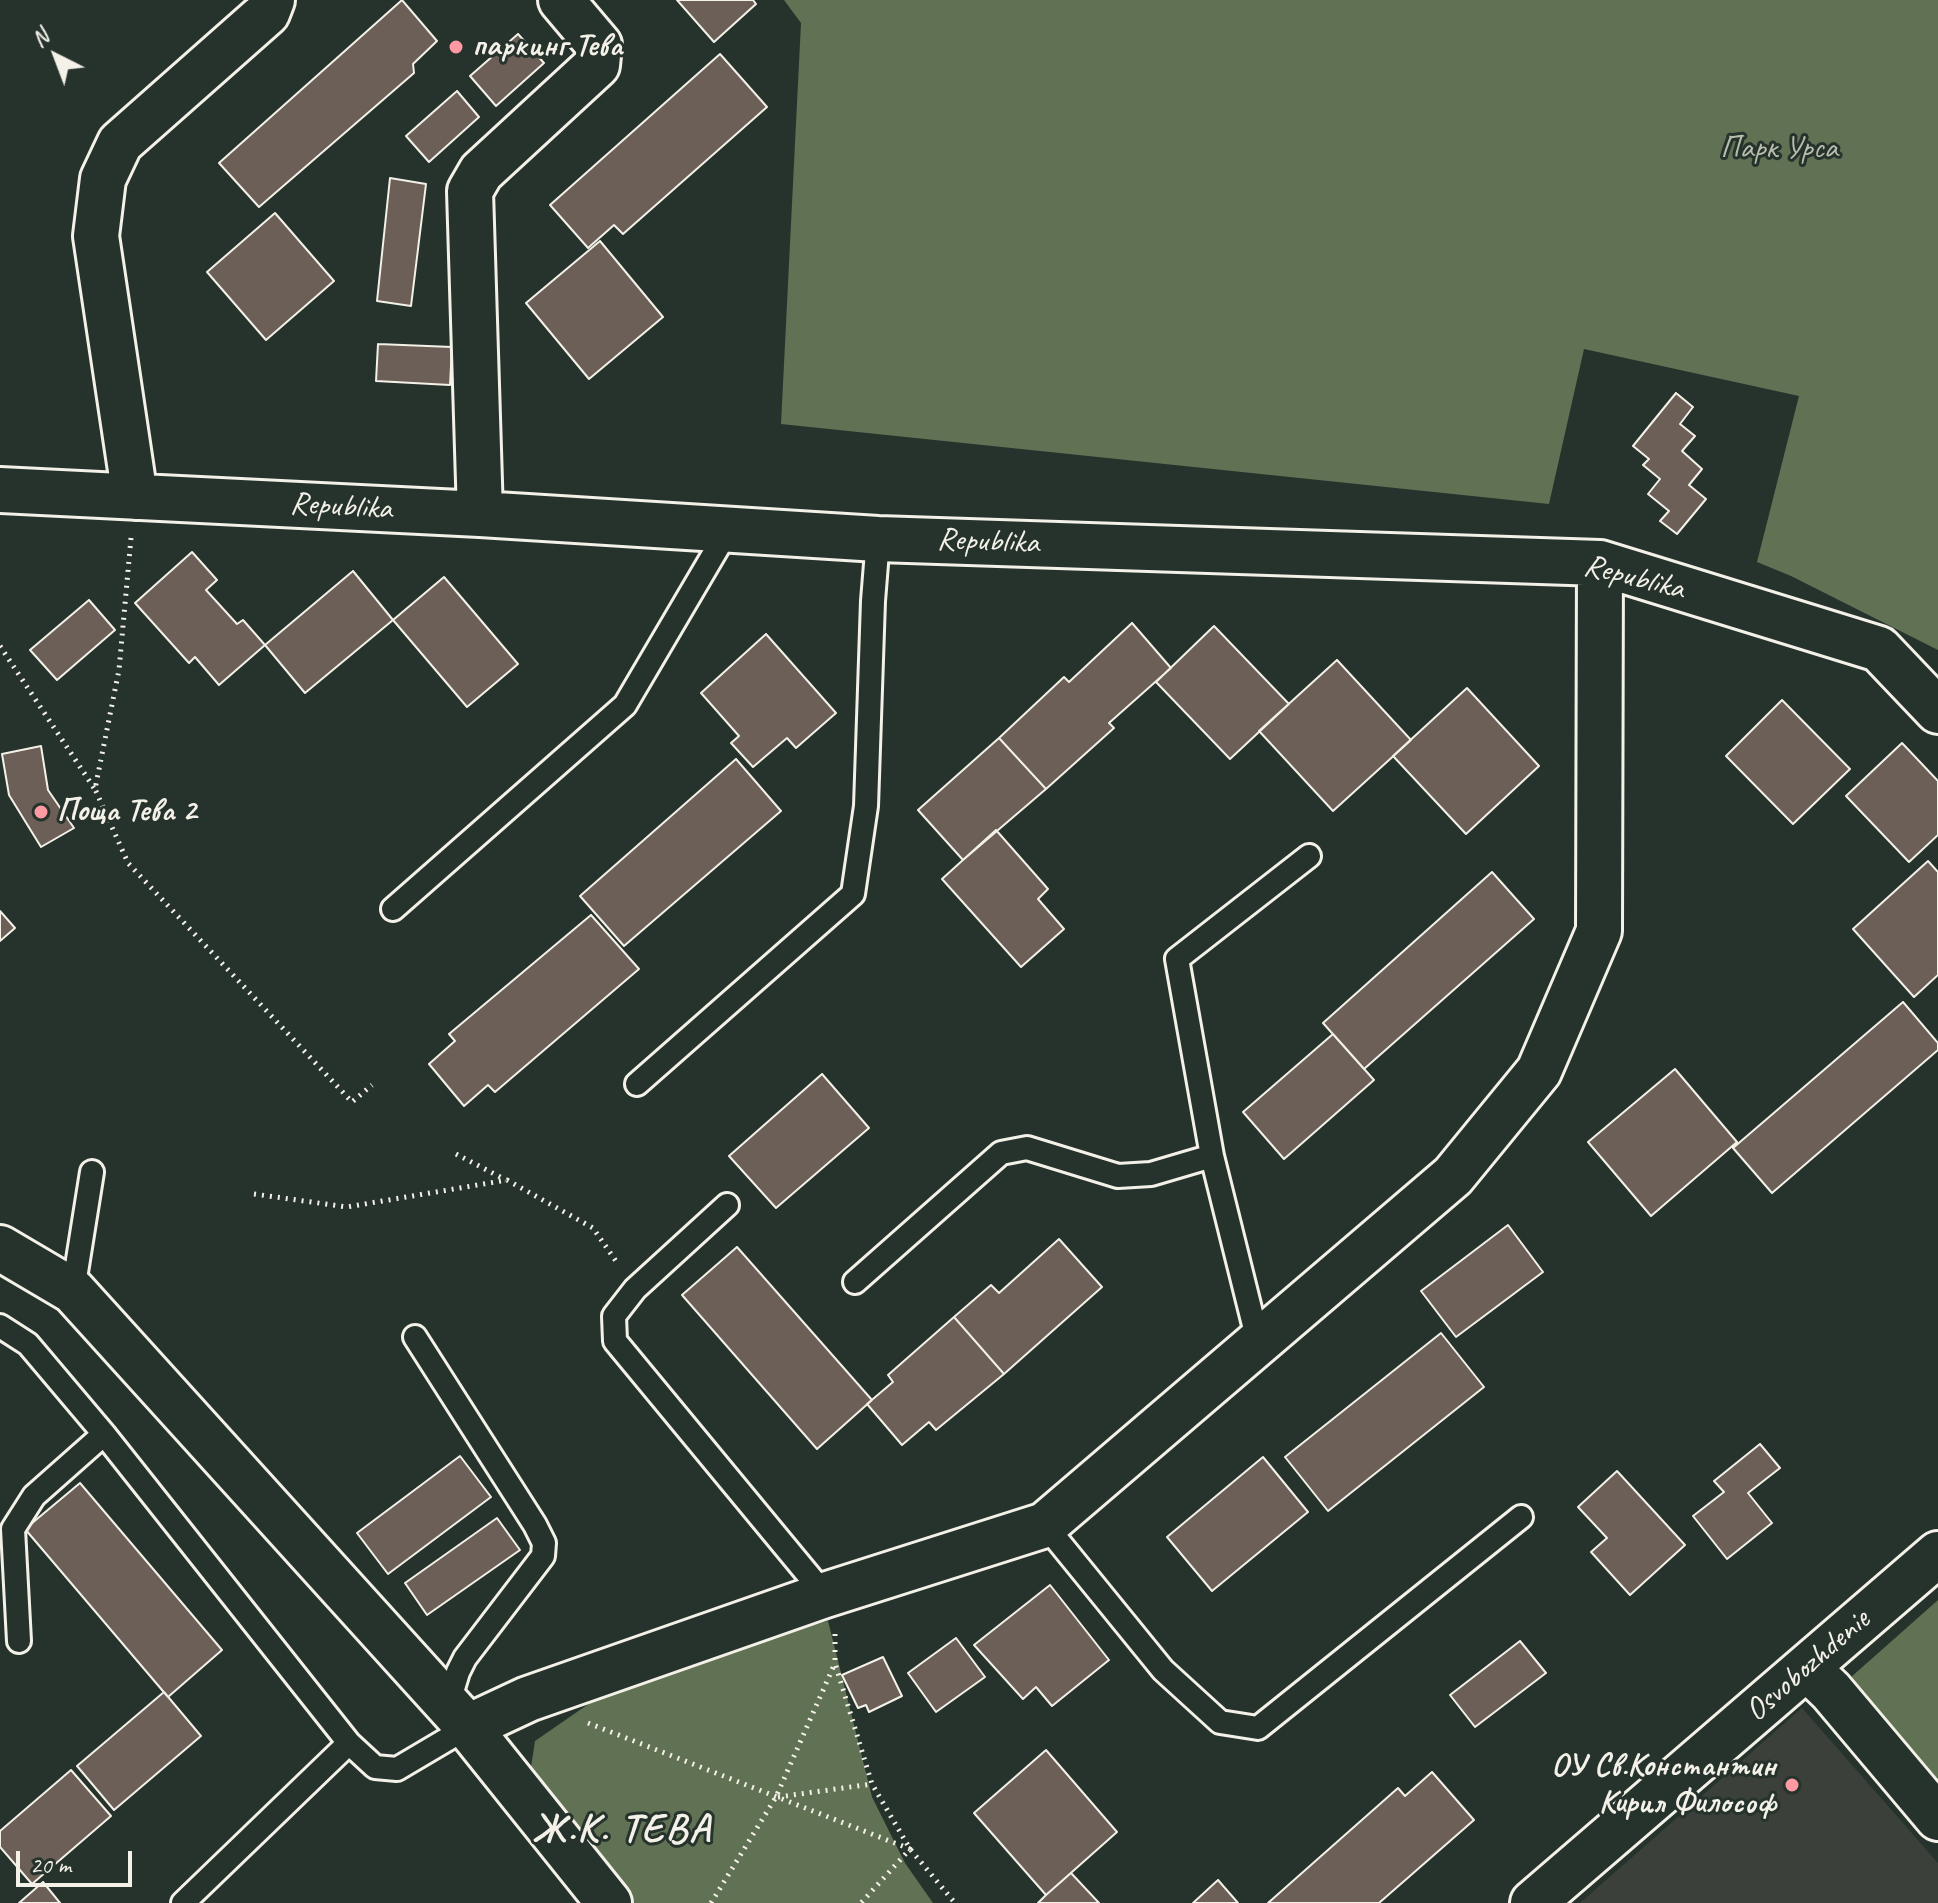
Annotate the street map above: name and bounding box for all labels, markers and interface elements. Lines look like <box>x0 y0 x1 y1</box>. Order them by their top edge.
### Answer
north arrow <box>16 16 96 96</box>
text: N <box>26 23 54 53</box>
place label: паркинг Тева <box>472 28 622 66</box>
marker: паркинг Тева <box>447 38 465 56</box>
park label: Парк Урса <box>1720 130 1838 168</box>
street label: Republika <box>289 485 393 529</box>
street label: Republika <box>936 521 1040 563</box>
street label: Republika <box>1580 547 1688 609</box>
place label: Поща Тева 2 <box>57 793 196 831</box>
marker: Поща Тева 2 <box>32 803 50 821</box>
street label: Osvobozhdenie <box>1738 1601 1878 1731</box>
place label: ОУ Св.Константин Кирил Философ <box>1551 1748 1776 1823</box>
marker: ОУ Св.Константин Кирил Философ <box>1783 1776 1801 1794</box>
district label: Ж.К. ТЕВА <box>531 1807 713 1855</box>
scale bar <box>20 1835 136 1885</box>
text: 20 m <box>30 1850 71 1880</box>

